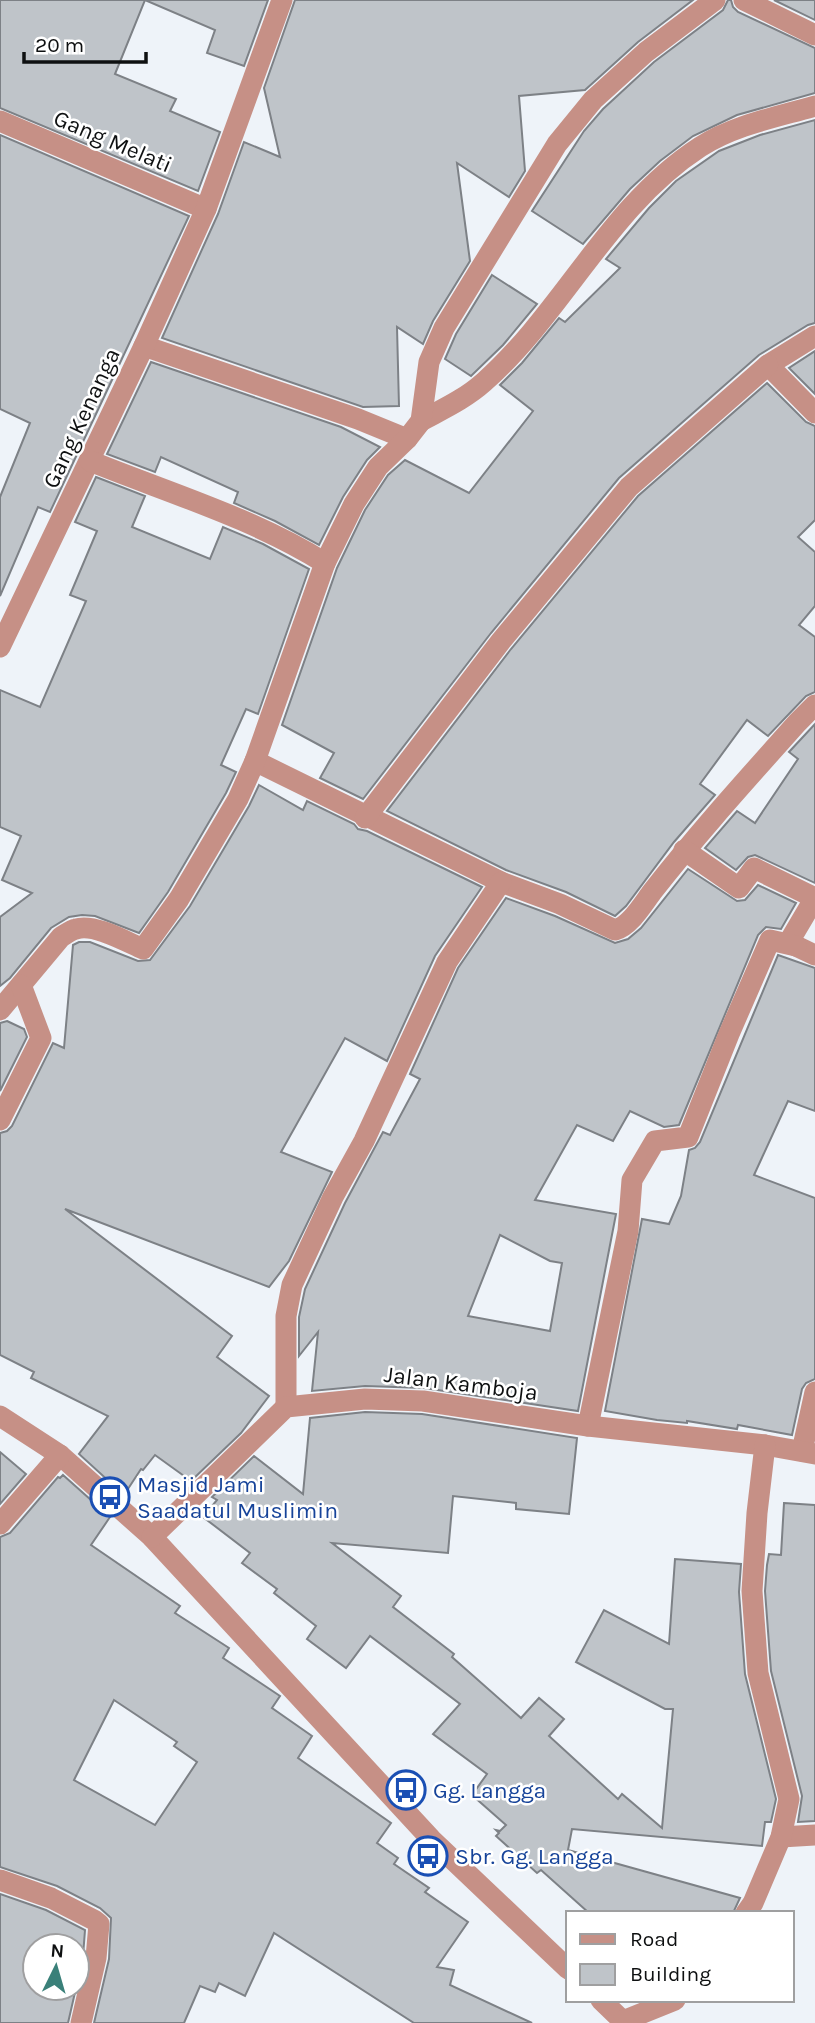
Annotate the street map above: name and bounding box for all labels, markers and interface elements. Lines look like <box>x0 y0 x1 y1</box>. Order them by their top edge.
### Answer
scale bar <box>24 21 147 65</box>
text: 20 m <box>35 33 84 57</box>
street label: Gang Melati <box>50 104 176 178</box>
street label: Gang Kenanga <box>37 344 126 493</box>
street label: Jalan Kamboja <box>383 1361 539 1406</box>
place label: Masjid Jami Saadatul Muslimin <box>137 1471 338 1524</box>
bus stop icon: Masjid Jami Saadatul Muslimin <box>89 1476 131 1518</box>
bus stop icon: Gg. Langga <box>385 1769 427 1811</box>
place label: Gg. Langga <box>433 1777 546 1804</box>
bus stop icon: Sbr. Gg. Langga <box>407 1835 449 1877</box>
place label: Sbr. Gg. Langga <box>455 1843 614 1870</box>
legend <box>566 1911 794 2002</box>
text: Road <box>630 1927 678 1951</box>
north arrow <box>21 1932 91 2002</box>
text: N <box>50 1940 65 1963</box>
text: Building <box>630 1962 711 1986</box>

